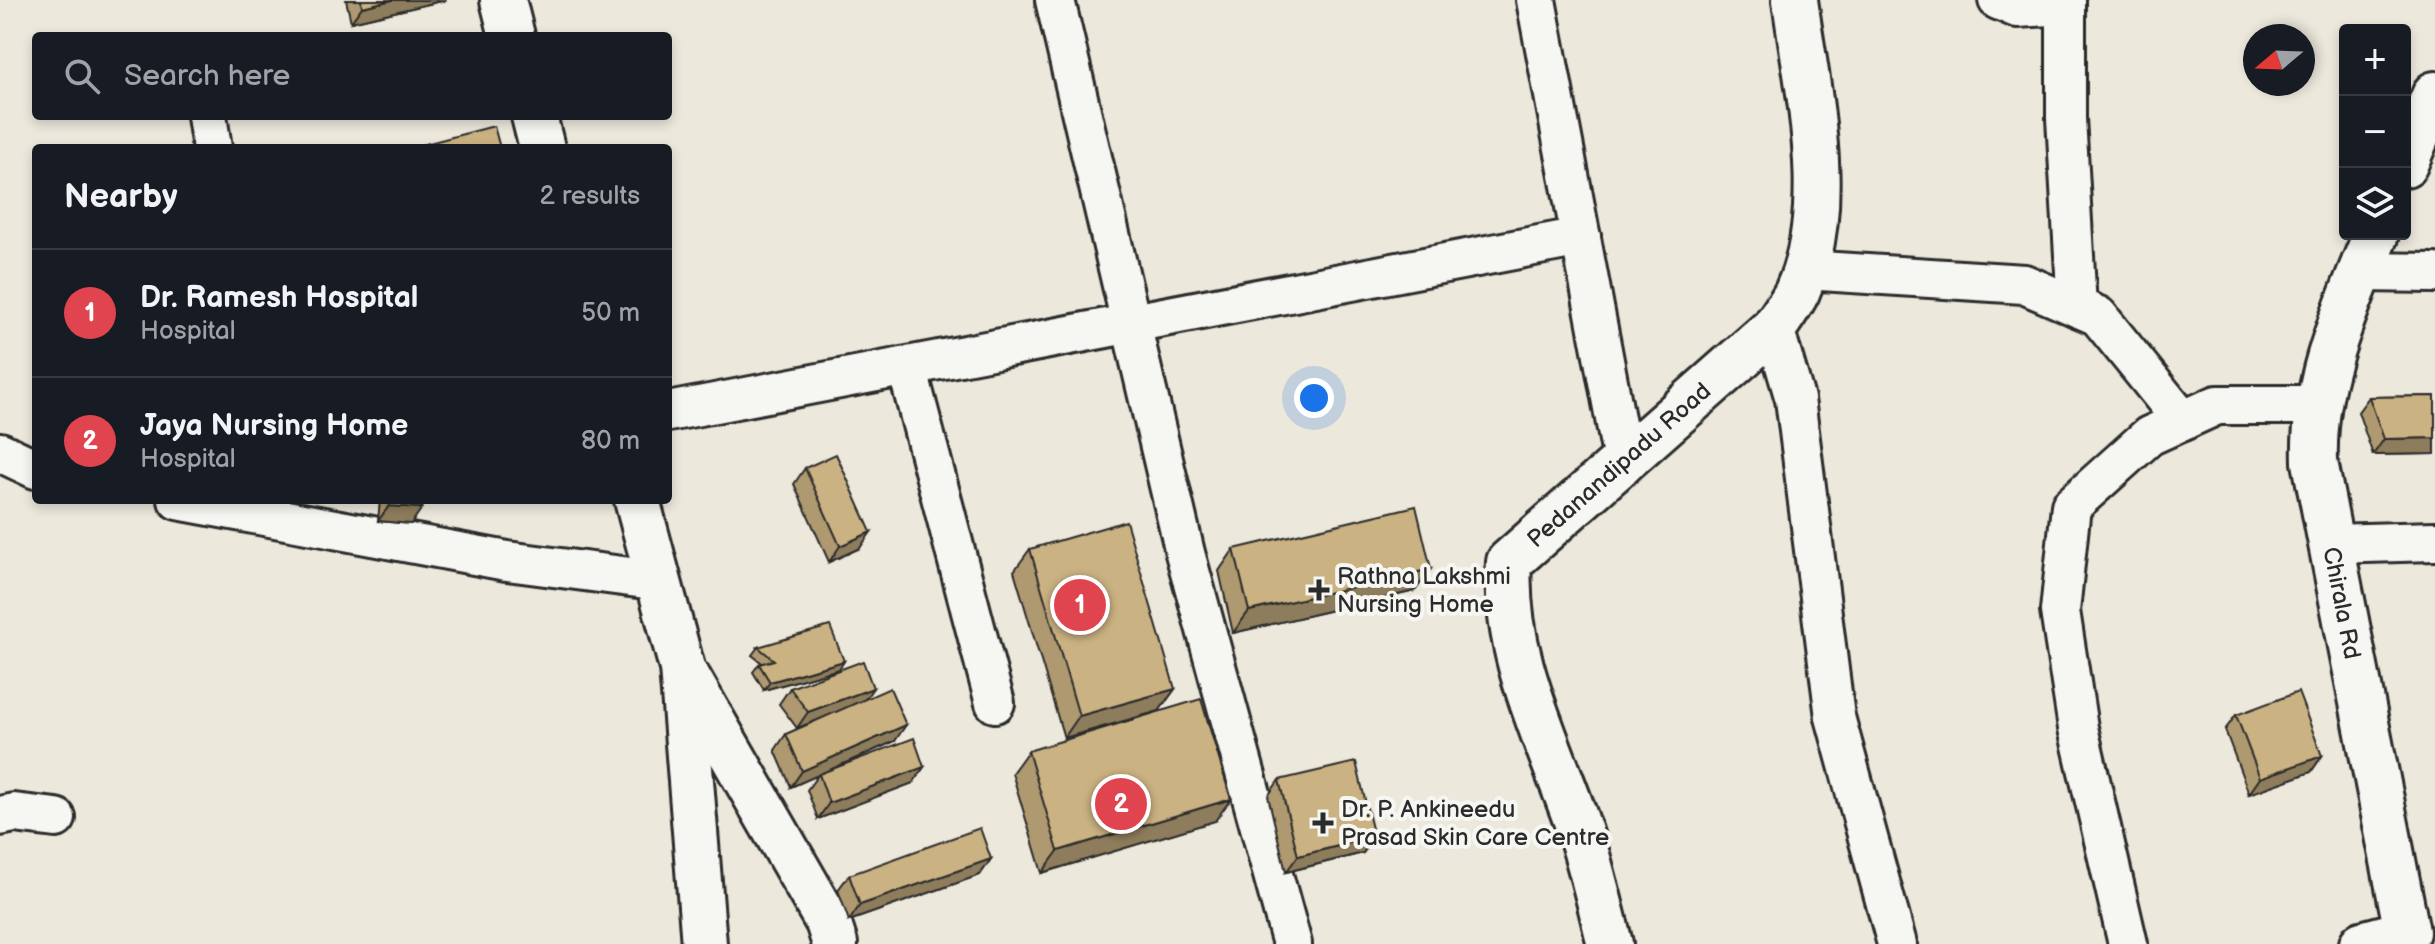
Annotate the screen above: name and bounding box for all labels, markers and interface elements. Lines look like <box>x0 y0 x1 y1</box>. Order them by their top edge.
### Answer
north arrow <box>2243 24 2315 96</box>
map controls <box>2339 24 2411 240</box>
button: + <box>2339 24 2411 96</box>
search box <box>32 32 672 120</box>
icon: search <box>60 54 104 98</box>
text: Search here <box>124 58 290 94</box>
button: − <box>2339 96 2411 168</box>
button: layers <box>2339 168 2411 240</box>
text: Nearby <box>64 176 178 217</box>
text: 2 results <box>540 181 640 212</box>
text: Dr. Ramesh Hospital <box>140 280 418 316</box>
text: 1 <box>85 298 95 329</box>
text: 50 m <box>581 298 640 329</box>
text: Hospital <box>140 316 236 347</box>
street label: Pedanandipadu Road <box>1522 377 1717 554</box>
your location <box>1294 378 1334 418</box>
text: Jaya Nursing Home <box>140 408 408 444</box>
text: 2 <box>82 426 98 457</box>
text: 80 m <box>581 426 640 457</box>
text: Hospital <box>140 444 236 475</box>
street label: Chirala Rd <box>2316 544 2367 662</box>
place label: Rathna Lakshmi Nursing Home <box>1337 562 1511 619</box>
pin: 1 <box>1054 575 1106 635</box>
marker: Rathna Lakshmi Nursing Home <box>1308 579 1330 601</box>
pin: 2 <box>1095 774 1147 834</box>
place label: Dr. P. Ankineedu Prasad Skin Care Centre <box>1341 795 1609 852</box>
marker: Dr. P. Ankineedu Prasad Skin Care Centre <box>1312 812 1334 834</box>

